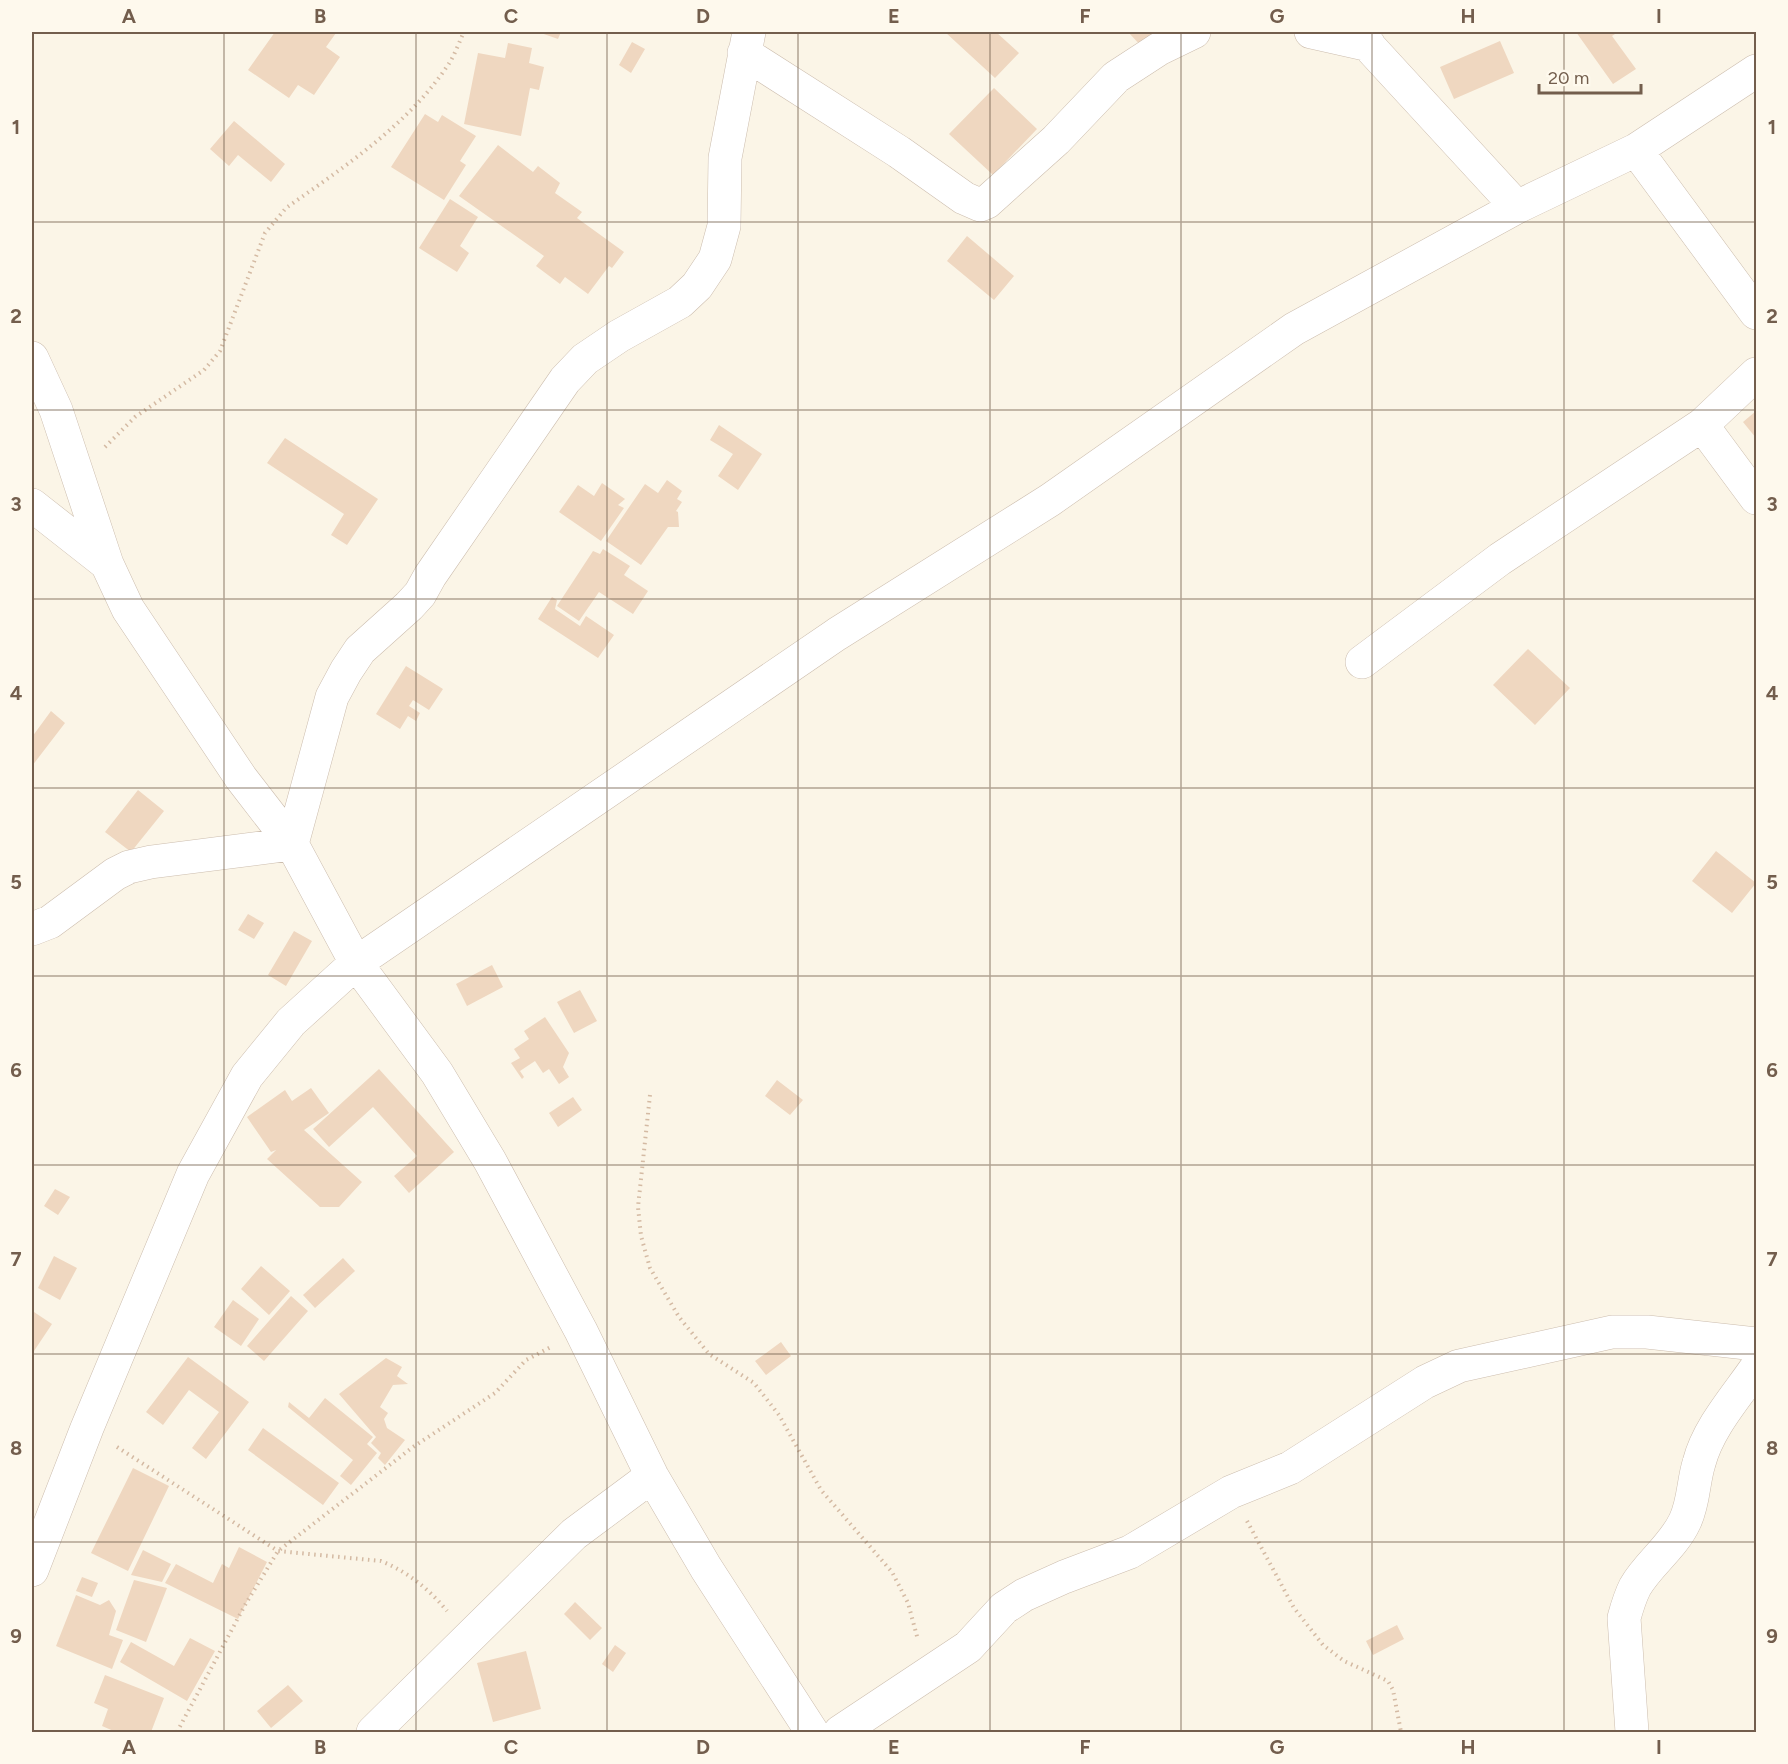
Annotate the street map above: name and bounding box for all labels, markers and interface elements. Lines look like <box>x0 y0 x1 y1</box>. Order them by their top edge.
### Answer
text: A <box>122 4 137 28</box>
text: B <box>314 4 326 28</box>
text: C <box>504 4 518 28</box>
text: D <box>696 4 710 28</box>
text: E <box>888 4 900 28</box>
text: F <box>1079 4 1091 28</box>
text: G <box>1270 4 1285 28</box>
text: H <box>1461 4 1476 28</box>
text: I <box>1656 4 1662 28</box>
scale bar <box>1539 57 1641 95</box>
text: 20 m <box>1548 67 1589 89</box>
text: 1 <box>12 115 20 139</box>
text: 1 <box>1768 115 1776 139</box>
text: 2 <box>10 304 22 328</box>
text: 2 <box>1766 304 1778 328</box>
text: 3 <box>10 492 22 516</box>
text: 3 <box>1766 492 1778 516</box>
text: 4 <box>10 681 23 705</box>
text: 4 <box>1766 681 1779 705</box>
text: 5 <box>10 870 22 894</box>
text: 5 <box>1766 870 1778 894</box>
text: 6 <box>10 1058 22 1082</box>
text: 6 <box>1766 1058 1778 1082</box>
text: 7 <box>10 1247 22 1271</box>
text: 7 <box>1766 1247 1778 1271</box>
text: 8 <box>10 1436 22 1460</box>
text: 8 <box>1766 1436 1778 1460</box>
text: 9 <box>10 1624 22 1648</box>
text: 9 <box>1766 1624 1778 1648</box>
text: A <box>122 1735 137 1759</box>
text: B <box>314 1735 326 1759</box>
text: C <box>504 1735 518 1759</box>
text: D <box>696 1735 710 1759</box>
text: E <box>888 1735 900 1759</box>
text: F <box>1079 1735 1091 1759</box>
text: G <box>1270 1735 1285 1759</box>
text: H <box>1461 1735 1476 1759</box>
text: I <box>1656 1735 1662 1759</box>

